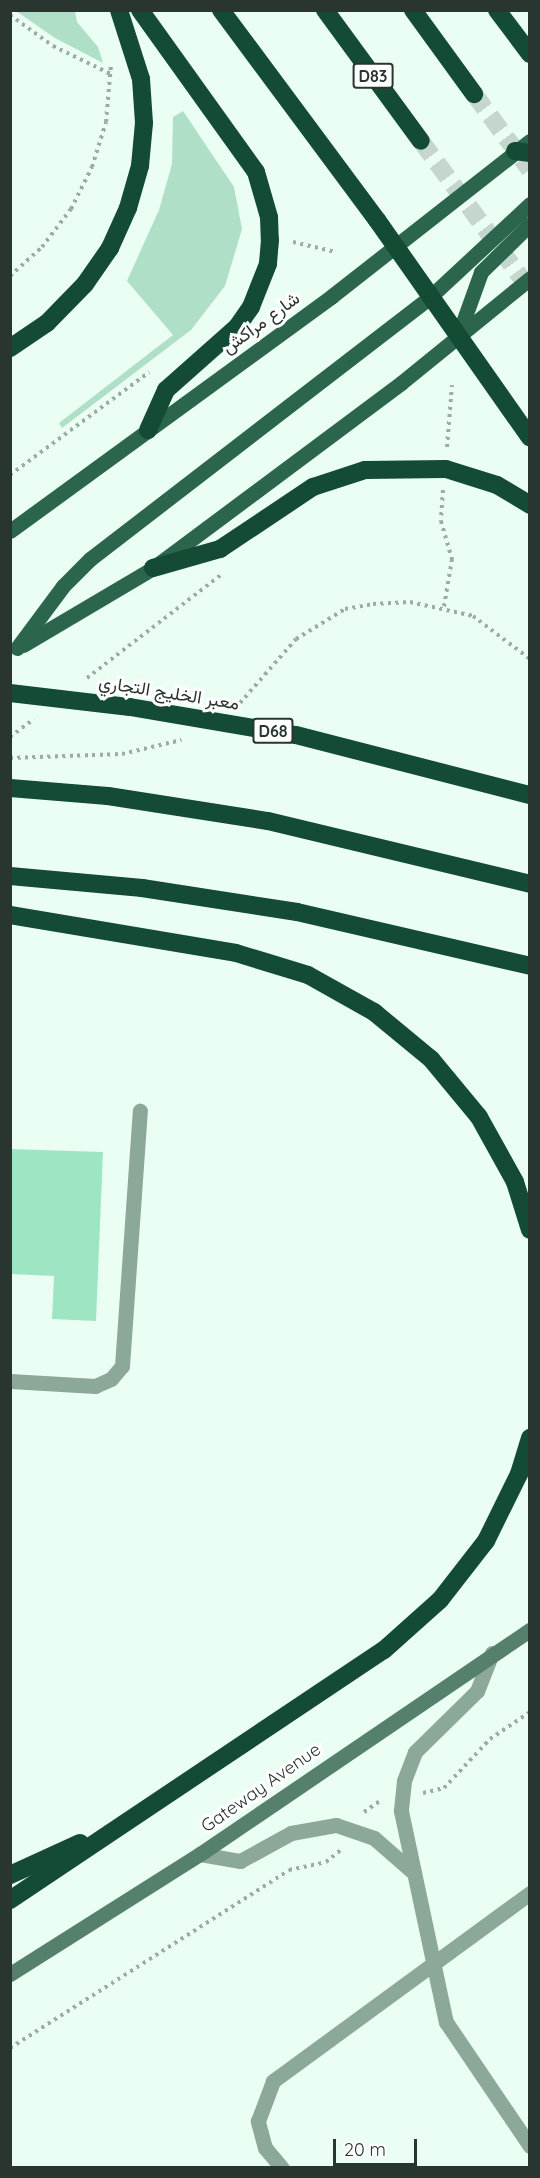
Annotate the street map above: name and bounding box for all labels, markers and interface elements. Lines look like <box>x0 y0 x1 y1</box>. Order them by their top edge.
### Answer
road number: D83 <box>352 63 394 89</box>
street label: شارع مراكش <box>218 288 304 358</box>
street label: معبر الخليج التجاري <box>97 671 241 715</box>
road number: D68 <box>252 718 294 744</box>
street label: Gateway Avenue <box>197 1739 325 1837</box>
scale bar <box>336 2127 420 2165</box>
text: 20 m <box>344 2138 386 2161</box>

